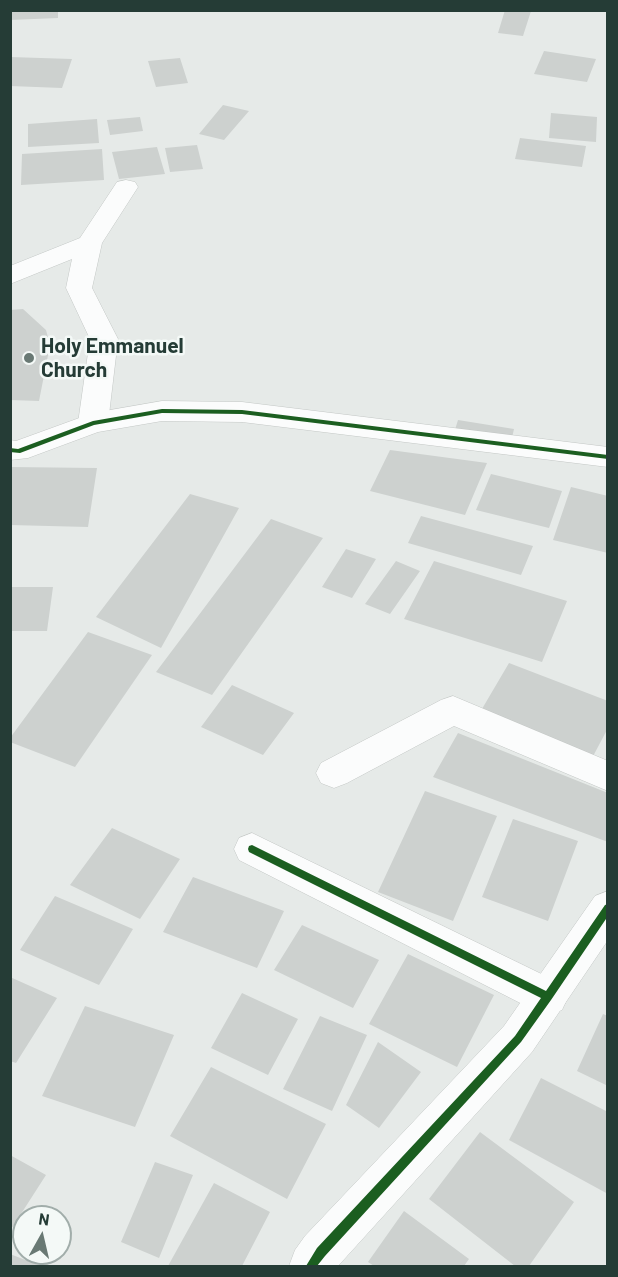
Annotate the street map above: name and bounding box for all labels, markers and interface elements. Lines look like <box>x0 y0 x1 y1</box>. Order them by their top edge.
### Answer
place label: Holy Emmanuel Church <box>41 333 184 383</box>
marker: Holy Emmanuel Church <box>22 351 36 365</box>
north arrow <box>12 1205 72 1265</box>
text: N <box>38 1209 51 1229</box>

